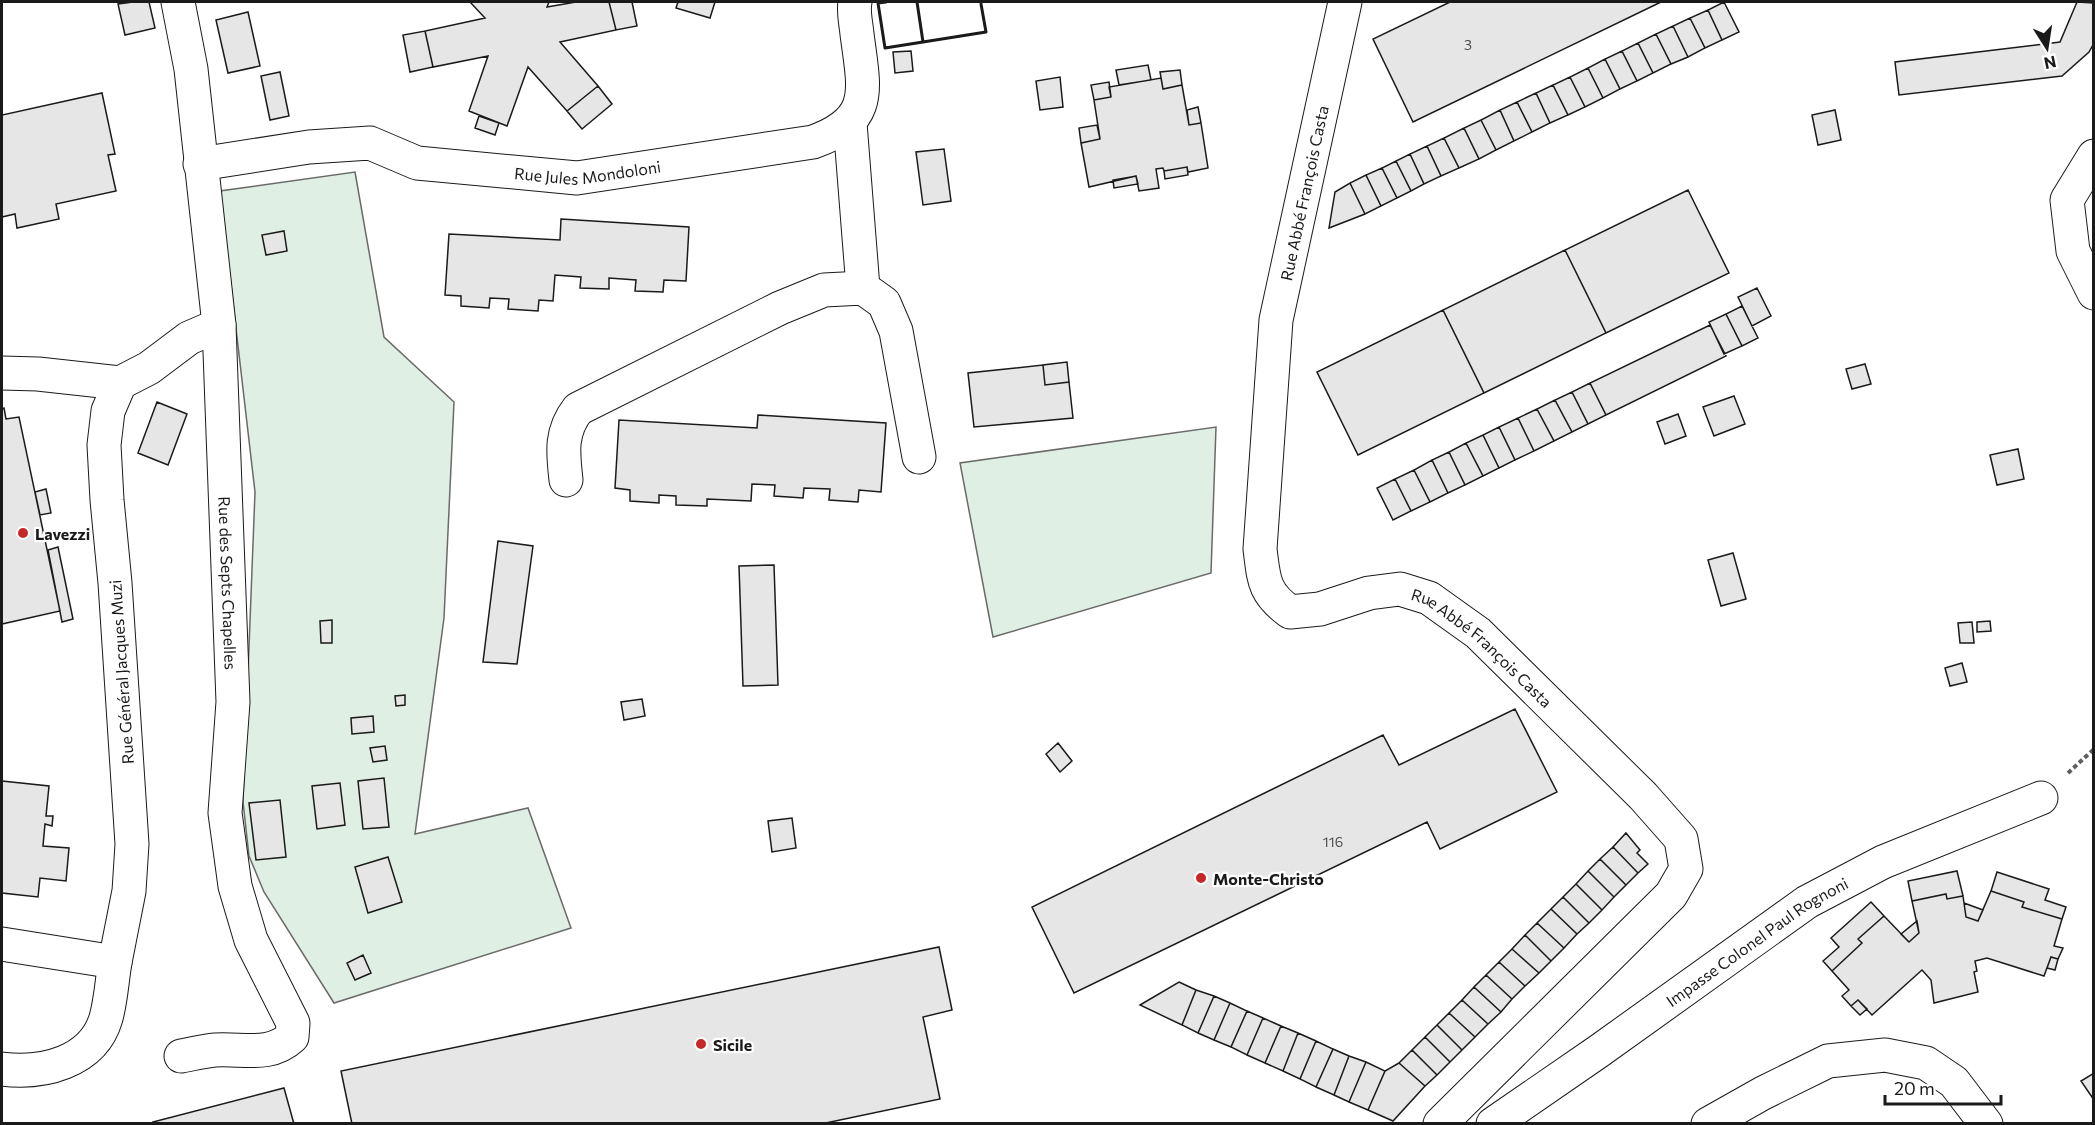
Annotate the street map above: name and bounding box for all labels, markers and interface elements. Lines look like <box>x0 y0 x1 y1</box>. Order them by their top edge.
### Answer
north arrow <box>2017 18 2077 78</box>
house number: 3 <box>1464 36 1472 53</box>
text: N <box>2042 53 2058 74</box>
street label: Rue Abbé François Casta <box>1276 104 1332 282</box>
street label: Rue Jules Mondoloni <box>513 156 662 188</box>
street label: Rue des Septs Chapelles <box>216 496 241 670</box>
place label: Lavezzi <box>35 524 90 543</box>
marker: Lavezzi <box>16 526 30 540</box>
street label: Rue Général Jacques Muzi <box>105 579 137 765</box>
street label: Rue Abbé François Casta <box>1409 584 1557 711</box>
house number: 116 <box>1323 833 1343 850</box>
place label: Monte-Christo <box>1213 869 1324 888</box>
marker: Monte-Christo <box>1194 871 1208 885</box>
street label: Impasse Colonel Paul Rognoni <box>1662 873 1851 1010</box>
place label: Sicile <box>713 1035 752 1054</box>
marker: Sicile <box>694 1037 708 1051</box>
scale bar <box>1885 1068 2000 1106</box>
text: 20 m <box>1894 1077 1935 1099</box>

